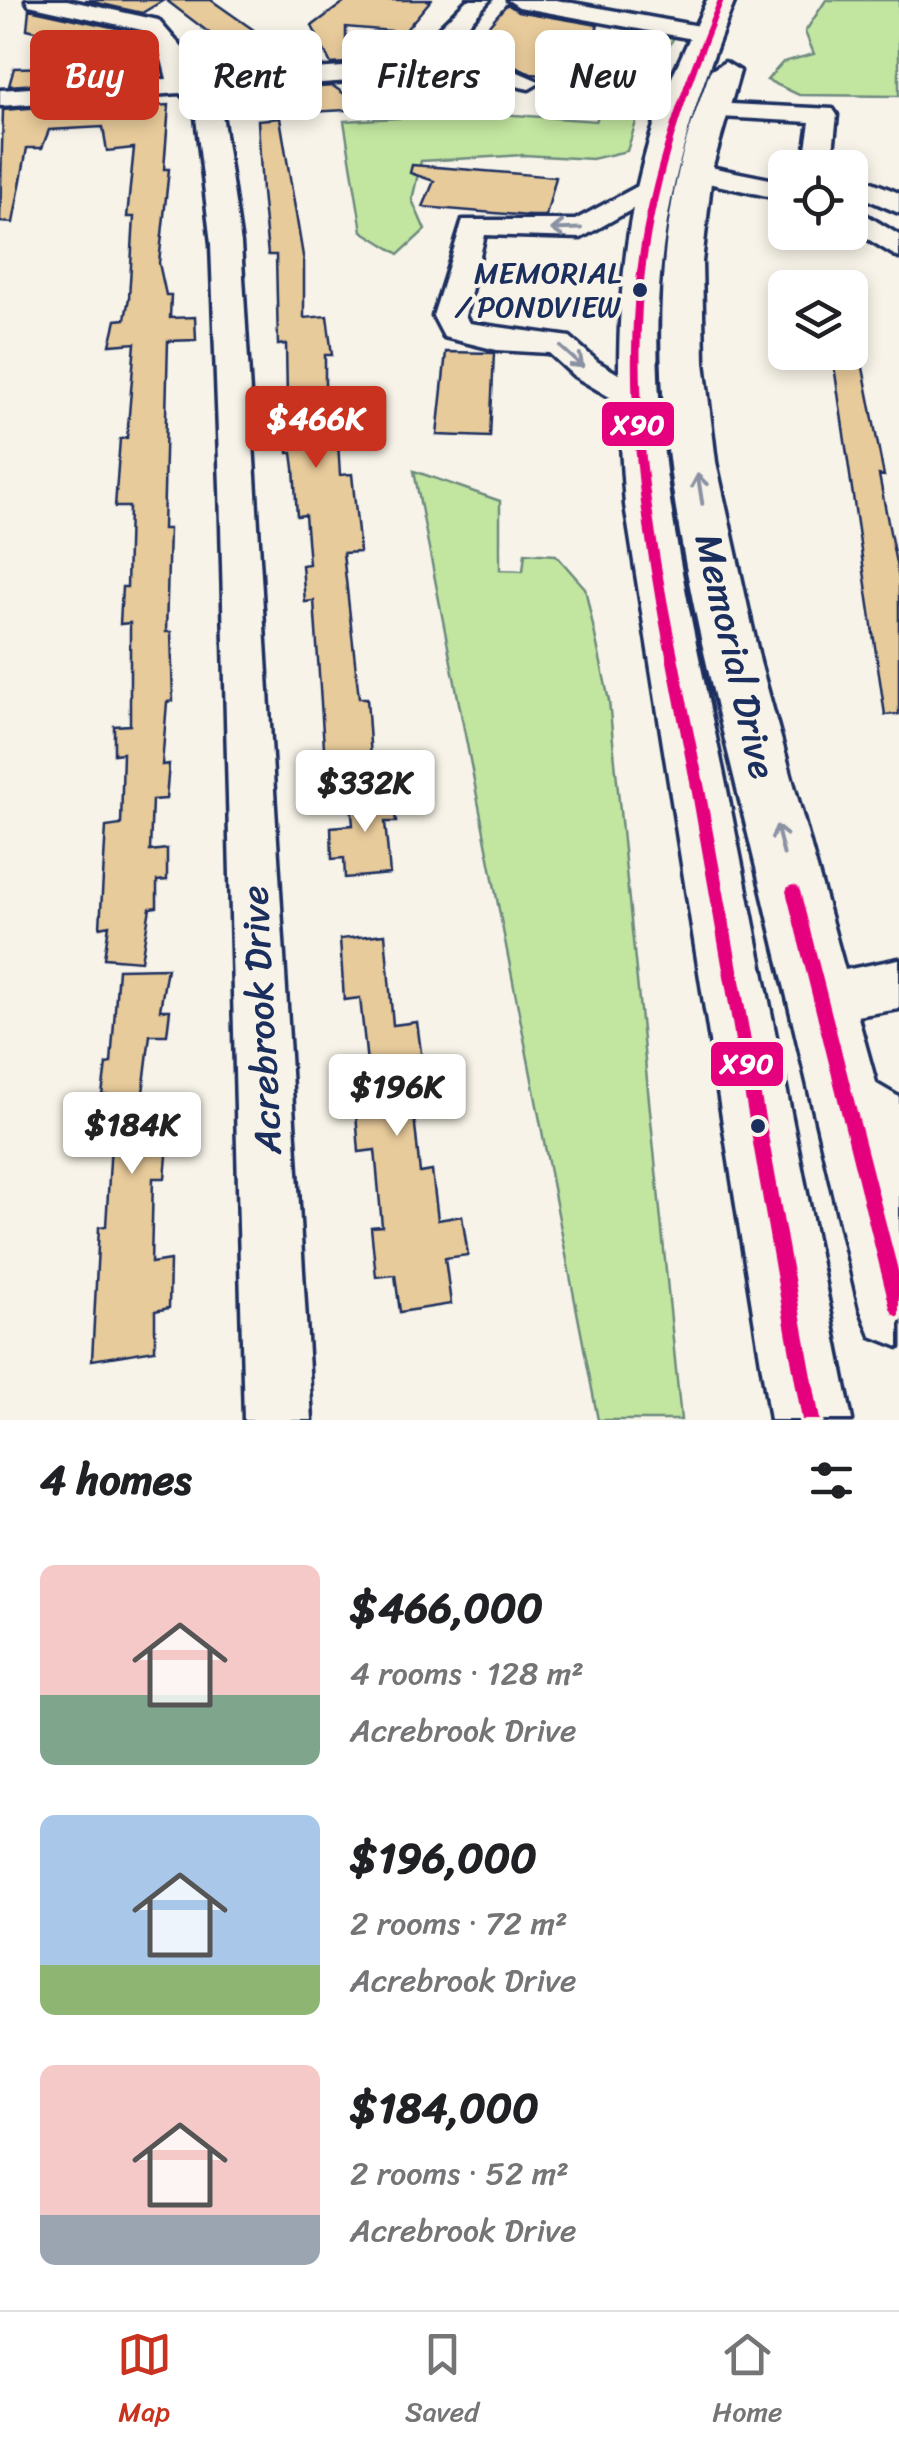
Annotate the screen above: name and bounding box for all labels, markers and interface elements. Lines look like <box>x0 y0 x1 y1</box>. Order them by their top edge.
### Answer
chip: Buy <box>30 30 159 120</box>
chip: Rent <box>179 30 322 120</box>
chip: Filters <box>342 30 515 120</box>
chip: New <box>535 30 671 120</box>
map controls <box>768 150 868 370</box>
button: locate <box>768 150 868 250</box>
one-way arrow <box>550 219 582 238</box>
place label: MEMORIAL / PONDVIEW <box>454 246 621 334</box>
button: layers <box>768 270 868 370</box>
marker: MEMORIAL / PONDVIEW <box>630 280 650 300</box>
one-way arrow <box>559 344 585 368</box>
pin: $466K <box>246 386 386 471</box>
text: $466K <box>267 390 365 447</box>
line badge: X90 <box>600 400 676 448</box>
text: X90 <box>609 400 665 449</box>
one-way arrow <box>690 474 708 506</box>
street label: Memorial Drive <box>675 527 796 785</box>
pin: $332K <box>295 750 435 835</box>
text: $332K <box>318 754 412 811</box>
one-way arrow <box>769 825 788 856</box>
street label: Acrebrook Drive <box>221 884 302 1157</box>
text: X90 <box>718 1039 774 1088</box>
line badge: X90 <box>709 1040 785 1088</box>
pin: $196K <box>327 1054 467 1139</box>
text: $196K <box>351 1058 443 1115</box>
pin: $184K <box>62 1092 202 1177</box>
text: $184K <box>85 1096 179 1153</box>
unlabelled marker <box>748 1116 768 1136</box>
text: 4 homes <box>40 1443 192 1517</box>
icon: filters <box>804 1453 859 1508</box>
text: $466,000 <box>350 1571 543 1645</box>
icon: home <box>120 1605 240 1725</box>
text: 4 rooms · 128 m² <box>350 1645 584 1702</box>
text: Acrebrook Drive <box>350 1702 577 1759</box>
text: $196,000 <box>350 1821 537 1895</box>
icon: home <box>120 1855 240 1975</box>
text: 2 rooms · 72 m² <box>350 1895 568 1952</box>
text: Acrebrook Drive <box>350 1952 577 2009</box>
text: $184,000 <box>350 2071 539 2145</box>
icon: home <box>120 2105 240 2225</box>
text: 2 rooms · 52 m² <box>350 2145 569 2202</box>
text: Acrebrook Drive <box>350 2202 577 2259</box>
tab: Map <box>117 2327 172 2436</box>
tab: Saved <box>405 2327 479 2436</box>
tab: Home <box>712 2327 782 2436</box>

